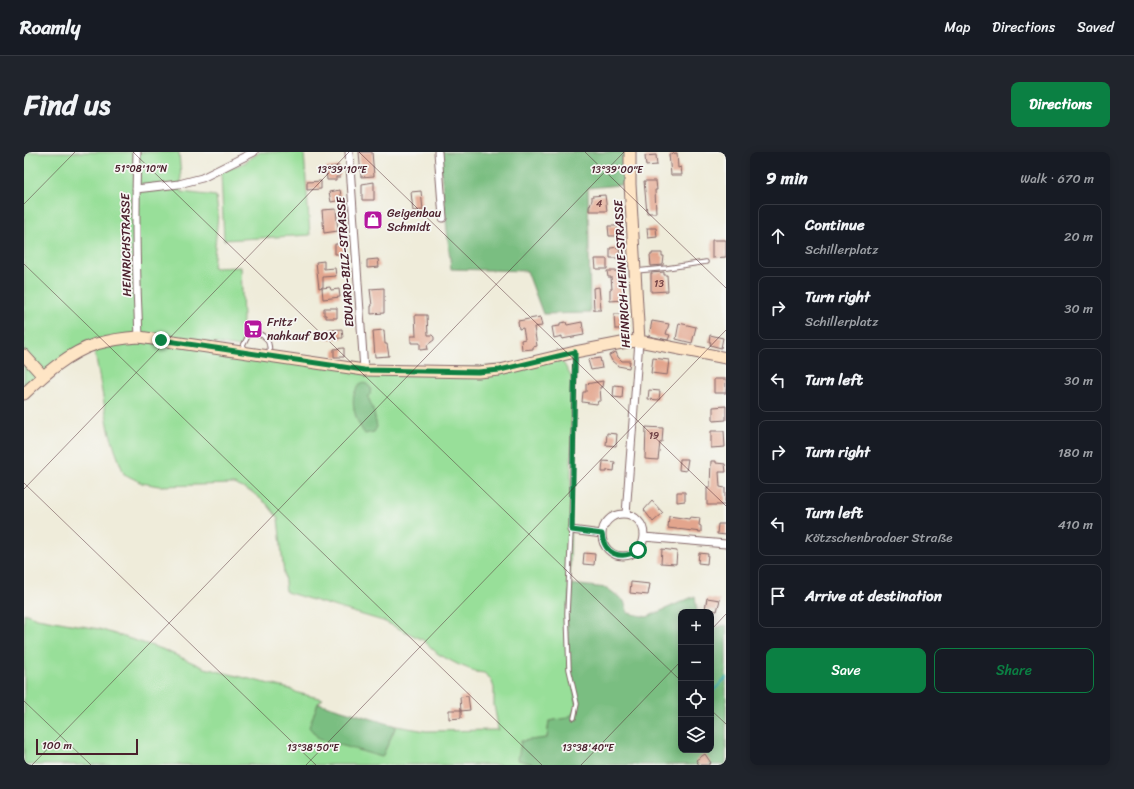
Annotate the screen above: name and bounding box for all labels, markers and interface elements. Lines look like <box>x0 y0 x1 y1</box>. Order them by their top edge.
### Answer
text: Roamly <box>20 11 80 44</box>
text: Map <box>944 15 970 40</box>
text: Directions <box>992 15 1055 40</box>
text: Saved <box>1077 15 1114 40</box>
text: Find us <box>24 80 111 129</box>
button: Directions <box>1011 82 1110 127</box>
text: 51°08'10"N <box>115 160 167 178</box>
text: 13°39'10"E <box>317 161 368 179</box>
text: 13°39'00"E <box>591 161 644 179</box>
text: 9 min <box>766 163 808 193</box>
text: Walk · 670 m <box>1020 167 1094 190</box>
street label: HEINRICHSTRASSE <box>114 192 138 297</box>
street label: EDUARD-BILZ-STRASSE <box>329 195 361 328</box>
house number: 4 <box>596 195 602 213</box>
street label: HEINRICH-HEINE-STRASSE <box>607 198 637 349</box>
place label: Geigenbau Schmidt <box>387 202 442 238</box>
shop icon: Geigenbau Schmidt <box>362 209 384 231</box>
text: Continue <box>805 212 865 238</box>
icon: ahead <box>767 225 789 247</box>
text: 20 m <box>1064 225 1093 248</box>
text: Schillerplatz <box>805 238 878 261</box>
house number: 13 <box>654 275 664 293</box>
text: Turn right <box>805 284 870 310</box>
icon: right <box>767 297 789 319</box>
text: 30 m <box>1064 297 1093 320</box>
text: Schillerplatz <box>805 310 878 333</box>
place label: Fritz' nahkauf BOX <box>267 311 336 347</box>
supermarket icon: Fritz' nahkauf BOX <box>242 318 264 340</box>
route end <box>152 331 170 349</box>
text: Turn left <box>805 367 863 393</box>
icon: left <box>767 369 789 391</box>
text: 30 m <box>1064 369 1093 392</box>
house number: 19 <box>649 427 659 445</box>
text: Turn right <box>805 439 870 465</box>
icon: right <box>767 441 789 463</box>
text: 180 m <box>1058 441 1093 464</box>
text: Turn left <box>805 500 863 526</box>
icon: left <box>767 513 789 535</box>
text: 410 m <box>1058 513 1093 536</box>
text: Kötzschenbrodaer Straße <box>805 526 953 549</box>
route start <box>629 541 647 559</box>
text: Arrive at destination <box>805 583 942 609</box>
icon: arrive <box>767 585 789 607</box>
map controls <box>678 609 714 753</box>
button: + <box>678 609 714 645</box>
button: − <box>678 645 714 681</box>
button: Save <box>766 648 926 693</box>
button: Share <box>934 648 1094 693</box>
button: locate <box>678 681 714 717</box>
button: layers <box>678 717 714 753</box>
text: 100 m <box>42 736 72 755</box>
scale bar <box>36 737 138 756</box>
text: 13°38'50"E <box>287 739 340 757</box>
text: 13°38'40"E <box>562 739 615 757</box>

